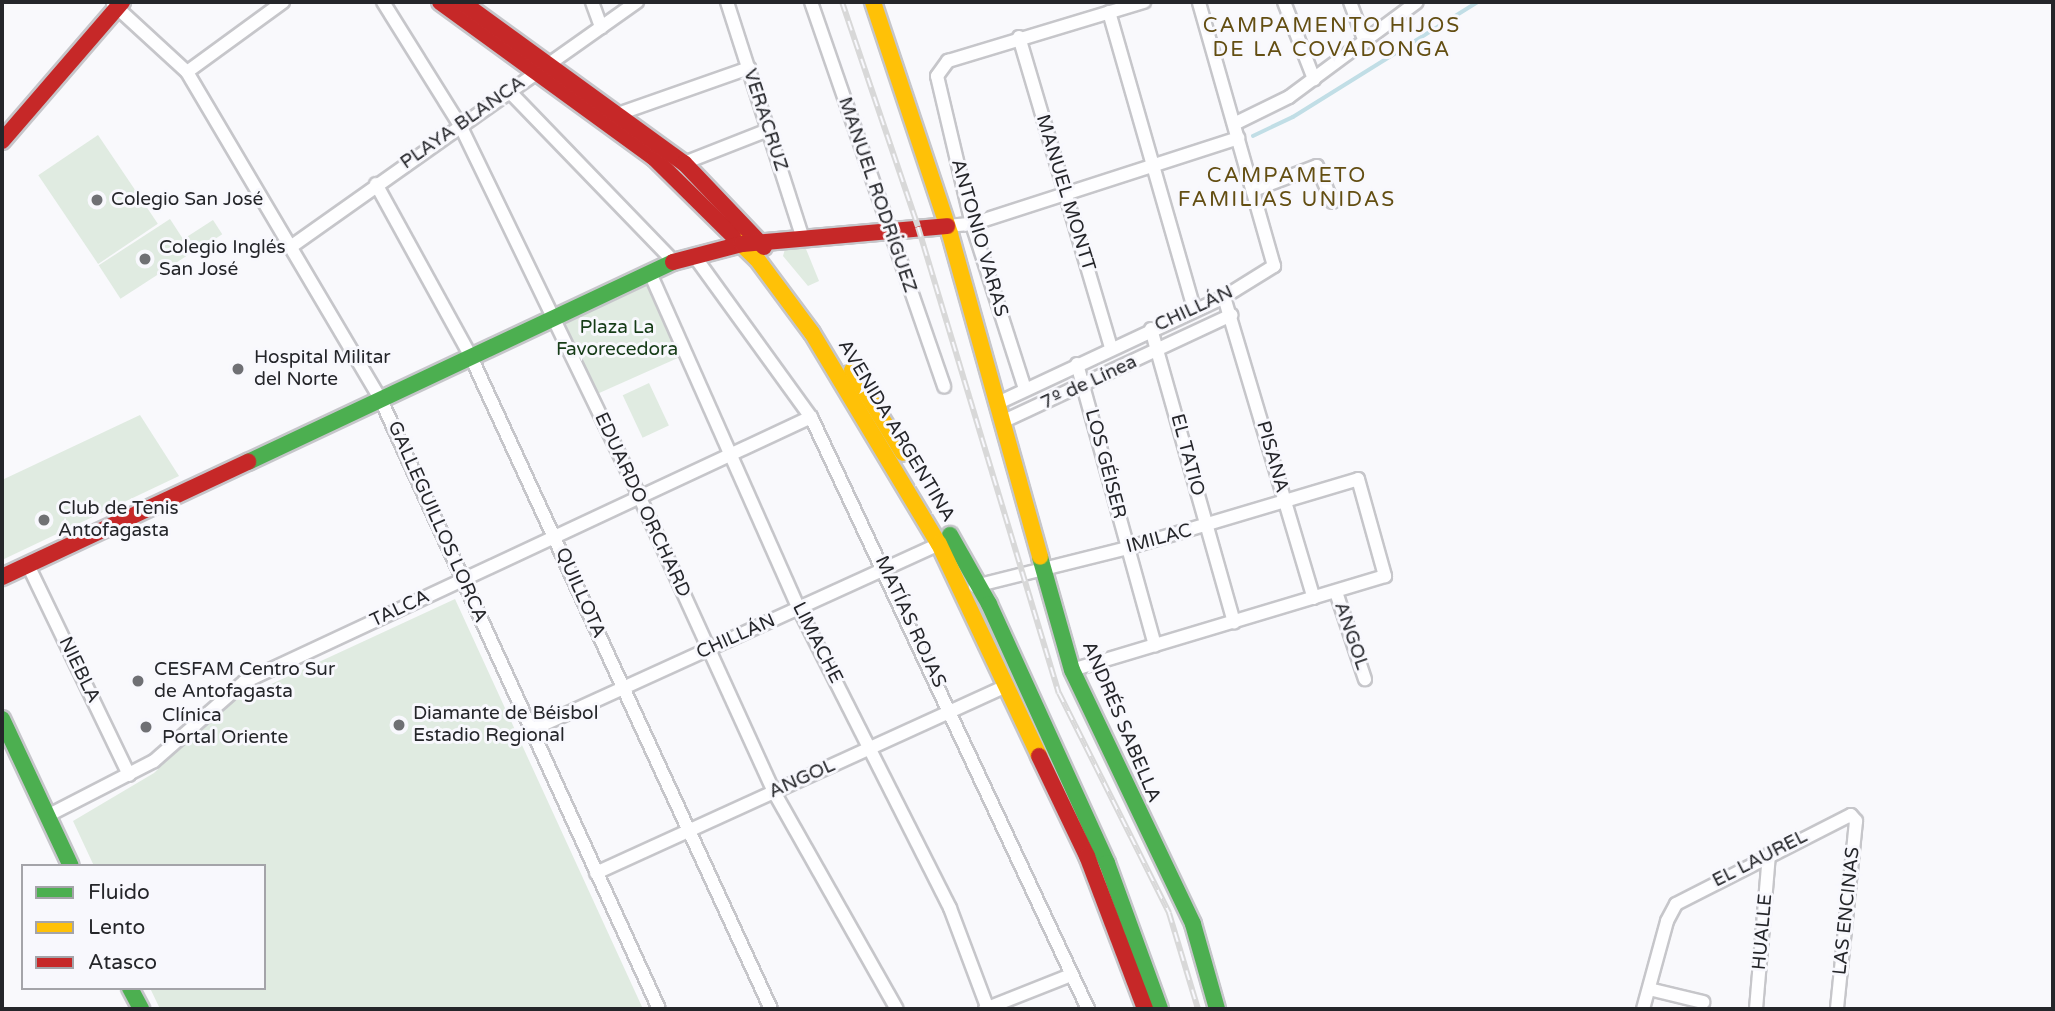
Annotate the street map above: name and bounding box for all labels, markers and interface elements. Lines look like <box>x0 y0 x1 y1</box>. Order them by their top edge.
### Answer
district label: CAMPAMENTO HIJOS DE LA COVADONGA <box>1205 13 1459 63</box>
street label: VERACRUZ <box>738 66 792 174</box>
street label: PLAYA BLANCA <box>396 71 530 175</box>
street label: MANUEL RODRÍGUEZ <box>833 94 921 296</box>
street label: MANUEL MONTT <box>1030 112 1100 274</box>
street label: ANTONIO VARAS <box>946 157 1012 319</box>
district label: CAMPAMETO FAMILIAS UNIDAS <box>1180 163 1394 213</box>
place label: Colegio San José <box>111 189 263 211</box>
marker: Colegio San José <box>89 192 105 208</box>
place label: Colegio Inglés San José <box>159 237 286 281</box>
marker: Colegio Inglés San José <box>137 251 153 267</box>
street label: CHILLÁN <box>1151 281 1237 337</box>
park label: Plaza La Favorecedora <box>556 317 678 361</box>
street label: AVENIDA ARGENTINA <box>833 336 959 526</box>
place label: Hospital Militar del Norte <box>254 347 391 391</box>
street label: 7º de Línea <box>1037 351 1141 415</box>
marker: Hospital Militar del Norte <box>228 359 248 379</box>
street label: LOS GÉISER <box>1079 407 1131 521</box>
street label: EDUARDO ORCHARD <box>589 409 695 601</box>
street label: EL TATIO <box>1165 412 1209 498</box>
street label: GALLEGUILLOS LORCA <box>382 418 492 626</box>
street label: PISANA <box>1251 419 1293 495</box>
place label: Club de Tenis Antofagasta <box>58 498 179 542</box>
marker: Club de Tenis Antofagasta <box>36 512 52 528</box>
street label: IMILAC <box>1124 519 1194 559</box>
street label: QUILLOTA <box>550 544 610 642</box>
street label: MATÍAS ROJAS <box>870 553 950 691</box>
street label: TALCA <box>367 585 433 633</box>
street label: LIMACHE <box>787 598 847 688</box>
street label: ANGOL <box>1329 599 1373 673</box>
street label: CHILLÁN <box>693 610 779 664</box>
street label: NIEBLA <box>53 633 105 707</box>
street label: ANDRÉS SABELLA <box>1077 638 1165 806</box>
place label: CESFAM Centro Sur de Antofagasta <box>154 659 335 703</box>
marker: CESFAM Centro Sur de Antofagasta <box>128 671 148 691</box>
place label: Diamante de Béisbol Estadio Regional <box>413 703 598 747</box>
place label: Clínica Portal Oriente <box>162 705 288 749</box>
marker: Clínica Portal Oriente <box>136 717 156 737</box>
marker: Diamante de Béisbol Estadio Regional <box>391 717 407 733</box>
street label: ANGOL <box>765 754 839 804</box>
street label: EL LAUREL <box>1709 825 1811 893</box>
street label: LAS ENCINAS <box>1829 846 1865 976</box>
legend <box>21 864 266 990</box>
text: Fluido <box>88 880 150 905</box>
street label: HUALLE <box>1748 893 1778 971</box>
text: Lento <box>88 915 145 940</box>
text: Atasco <box>88 950 157 975</box>

